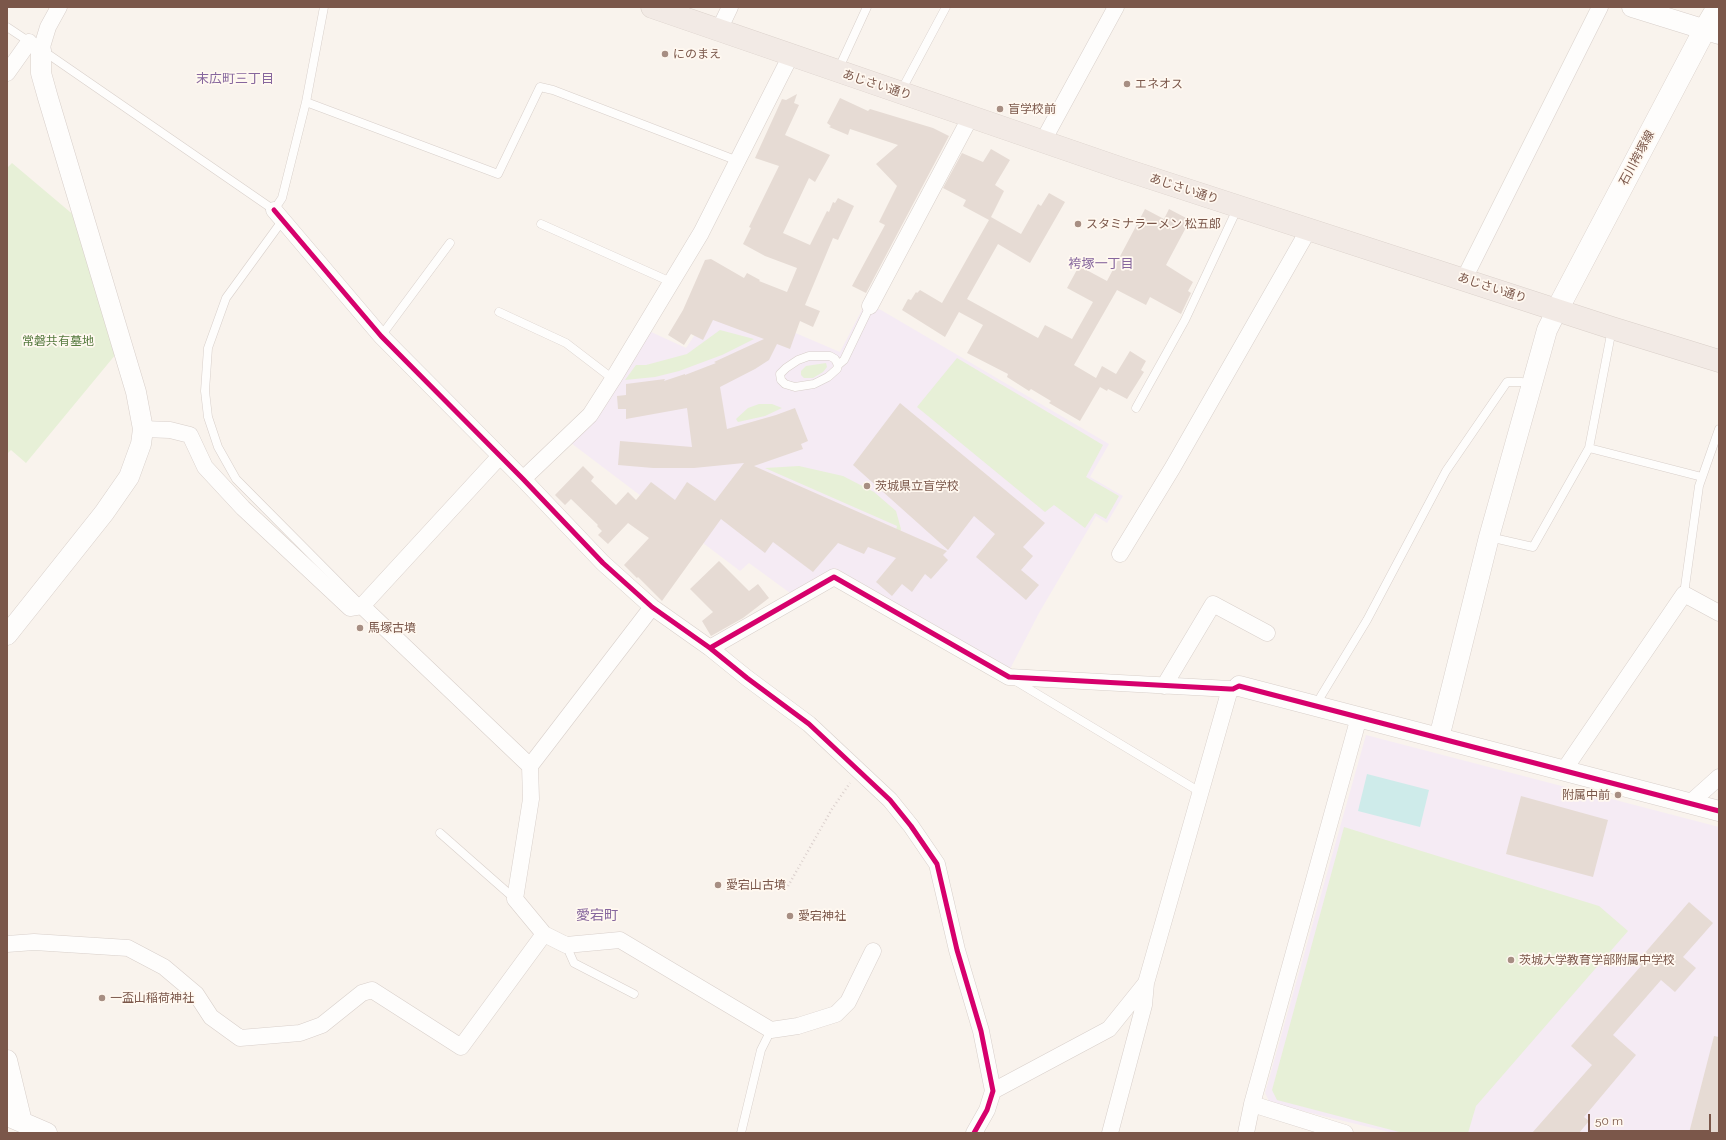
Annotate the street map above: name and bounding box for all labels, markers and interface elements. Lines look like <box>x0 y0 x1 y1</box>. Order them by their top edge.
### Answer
place label: にのまえ <box>673 47 721 61</box>
marker: にのまえ <box>660 49 670 59</box>
street label: あじさい通り <box>841 67 913 103</box>
district label: 末広町三丁目 <box>196 71 274 87</box>
place label: エネオス <box>1135 77 1183 91</box>
marker: エネオス <box>1122 79 1132 89</box>
place label: 盲学校前 <box>1008 102 1056 116</box>
marker: 盲学校前 <box>995 104 1005 114</box>
street label: 石川袴塚線 <box>1617 128 1657 188</box>
street label: あじさい通り <box>1148 171 1220 207</box>
place label: スタミナラーメン 松五郎 <box>1086 217 1221 231</box>
marker: スタミナラーメン 松五郎 <box>1073 219 1083 229</box>
district label: 袴塚一丁目 <box>1069 256 1133 272</box>
street label: あじさい通り <box>1456 270 1528 306</box>
park label: 常磐共有墓地 <box>22 334 94 348</box>
place label: 茨城県立盲学校 <box>875 479 959 493</box>
marker: 茨城県立盲学校 <box>862 481 872 491</box>
place label: 馬塚古墳 <box>368 621 416 635</box>
marker: 馬塚古墳 <box>355 623 365 633</box>
place label: 附属中前 <box>1562 788 1610 802</box>
marker: 附属中前 <box>1613 790 1623 800</box>
place label: 愛宕山古墳 <box>726 878 786 892</box>
marker: 愛宕山古墳 <box>713 880 723 890</box>
district label: 愛宕町 <box>576 908 618 924</box>
place label: 愛宕神社 <box>798 909 846 923</box>
marker: 愛宕神社 <box>785 911 795 921</box>
place label: 茨城大学教育学部附属中学校 <box>1519 953 1675 967</box>
marker: 茨城大学教育学部附属中学校 <box>1506 955 1516 965</box>
place label: 一盃山稲荷神社 <box>110 991 194 1005</box>
marker: 一盃山稲荷神社 <box>97 993 107 1003</box>
scale bar <box>1590 1106 1713 1132</box>
text: 50 m <box>1595 1114 1623 1128</box>

